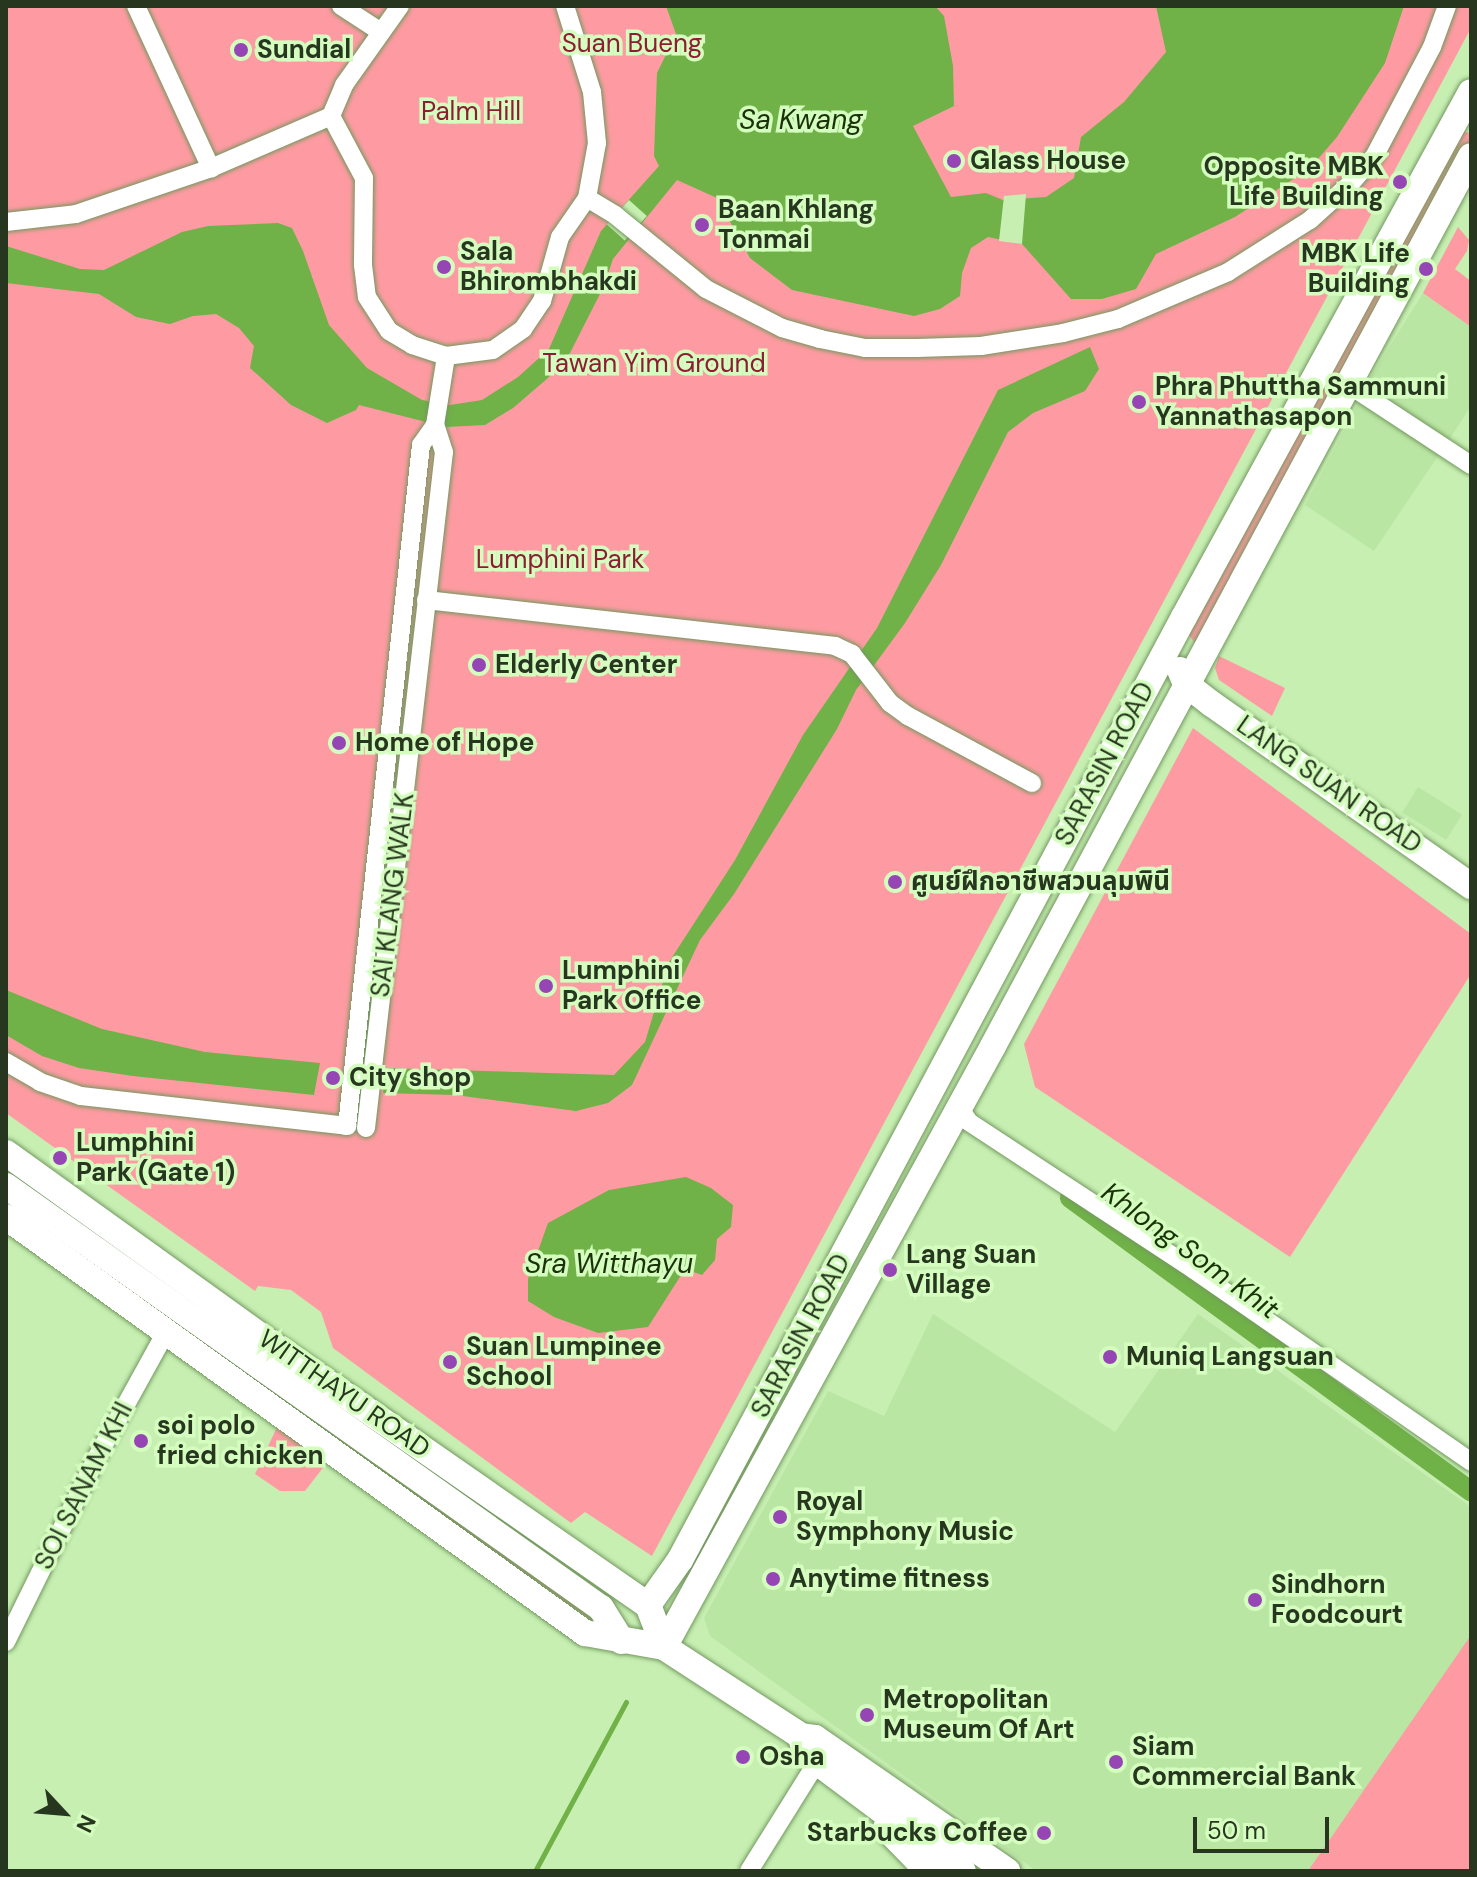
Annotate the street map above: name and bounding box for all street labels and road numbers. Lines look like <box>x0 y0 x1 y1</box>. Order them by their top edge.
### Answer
street label: SARASIN ROAD <box>1049 677 1161 851</box>
street label: LANG SUAN ROAD <box>1231 710 1427 860</box>
street label: SAI KLANG WALK <box>365 791 421 999</box>
street label: SARASIN ROAD <box>745 1249 857 1423</box>
street label: WITTHAYU ROAD <box>252 1323 436 1465</box>
street label: SOI SANAM KHI <box>28 1397 140 1575</box>

